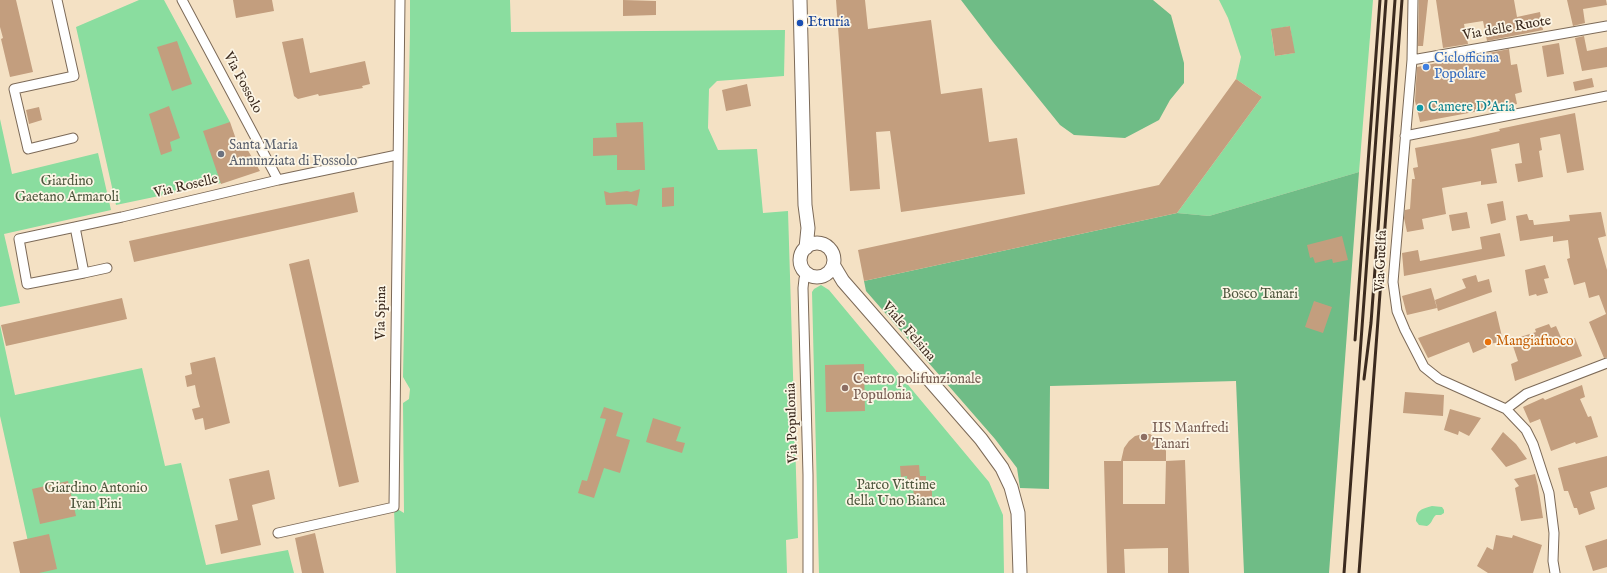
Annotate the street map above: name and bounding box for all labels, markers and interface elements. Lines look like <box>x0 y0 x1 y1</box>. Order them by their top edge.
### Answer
street label: Via delle Ruote <box>1461 13 1553 45</box>
place label: Etruria <box>808 15 850 31</box>
marker: Etruria <box>795 18 805 28</box>
street label: Via Fossolo <box>219 49 265 117</box>
place label: Ciclofficina Popolare <box>1434 51 1499 84</box>
marker: Ciclofficina Popolare <box>1421 62 1431 72</box>
place label: Camere D'Aria <box>1428 100 1515 116</box>
marker: Camere D'Aria <box>1415 103 1425 113</box>
place label: Santa Maria Annunziata di Fossolo <box>229 138 357 170</box>
marker: Santa Maria Annunziata di Fossolo <box>216 149 226 159</box>
street label: Via Roselle <box>152 171 220 203</box>
park label: Giardino Gaetano Armaroli <box>15 174 119 206</box>
street label: Via Guelfa <box>1373 230 1391 292</box>
street label: Via Spina <box>373 286 391 340</box>
park label: Bosco Tanari <box>1222 287 1298 303</box>
street label: Viale Felsina <box>878 299 938 365</box>
place label: Mangiafuoco <box>1496 334 1573 350</box>
marker: Mangiafuoco <box>1483 337 1493 347</box>
place label: Centro polifunzionale Populonia <box>853 372 981 404</box>
street label: Via Populonia <box>783 382 803 464</box>
marker: Centro polifunzionale Populonia <box>840 383 850 393</box>
place label: IIS Manfredi Tanari <box>1152 421 1229 454</box>
marker: IIS Manfredi Tanari <box>1139 432 1149 442</box>
park label: Parco Vittime della Uno Bianca <box>847 478 945 510</box>
park label: Giardino Antonio Ivan Pini <box>44 481 148 514</box>

